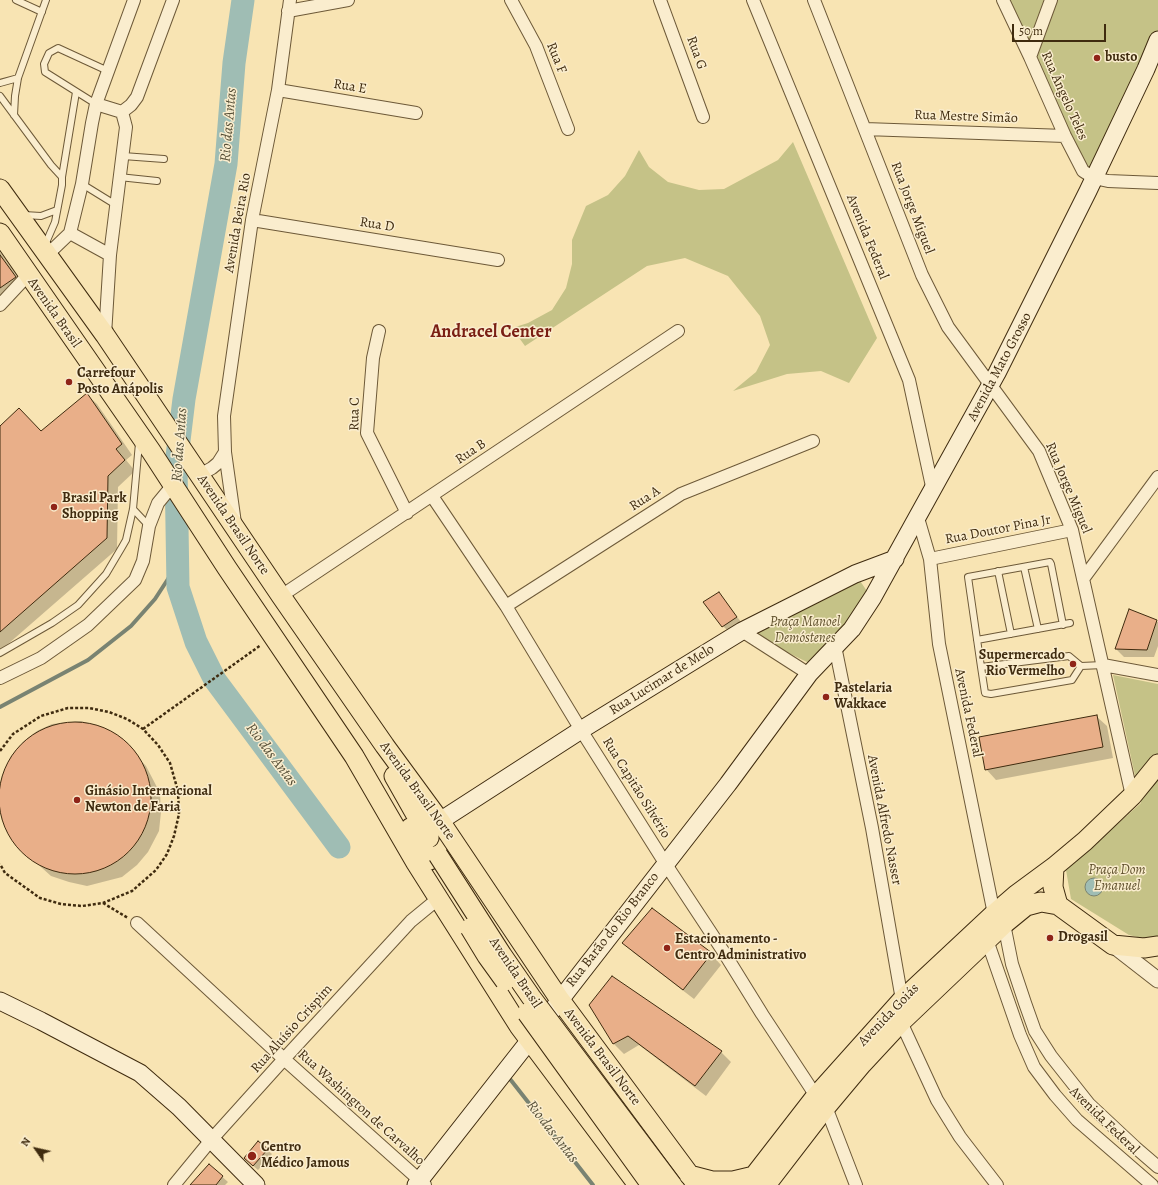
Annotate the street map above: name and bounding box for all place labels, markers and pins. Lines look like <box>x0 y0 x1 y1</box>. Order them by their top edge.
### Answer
place label: busto <box>1105 50 1137 66</box>
marker: busto <box>1092 53 1102 63</box>
place label: Carrefour Posto Anápolis <box>77 366 163 398</box>
marker: Carrefour Posto Anápolis <box>64 377 74 387</box>
place label: Brasil Park Shopping <box>62 491 126 524</box>
marker: Brasil Park Shopping <box>49 502 59 512</box>
place label: Supermercado Rio Vermelho <box>979 648 1065 680</box>
marker: Supermercado Rio Vermelho <box>1068 659 1078 669</box>
place label: Pastelaria Wakkace <box>834 681 892 714</box>
marker: Pastelaria Wakkace <box>821 692 831 702</box>
place label: Ginásio Internacional Newton de Faria <box>85 784 212 816</box>
marker: Ginásio Internacional Newton de Faria <box>72 795 82 805</box>
place label: Drogasil <box>1058 930 1108 946</box>
place label: Estacionamento - Centro Administrativo <box>675 932 806 964</box>
marker: Drogasil <box>1045 933 1055 943</box>
marker: Estacionamento - Centro Administrativo <box>662 943 672 953</box>
place label: Centro Médico Jamous <box>261 1140 350 1172</box>
marker: Centro Médico Jamous <box>246 1150 258 1162</box>

